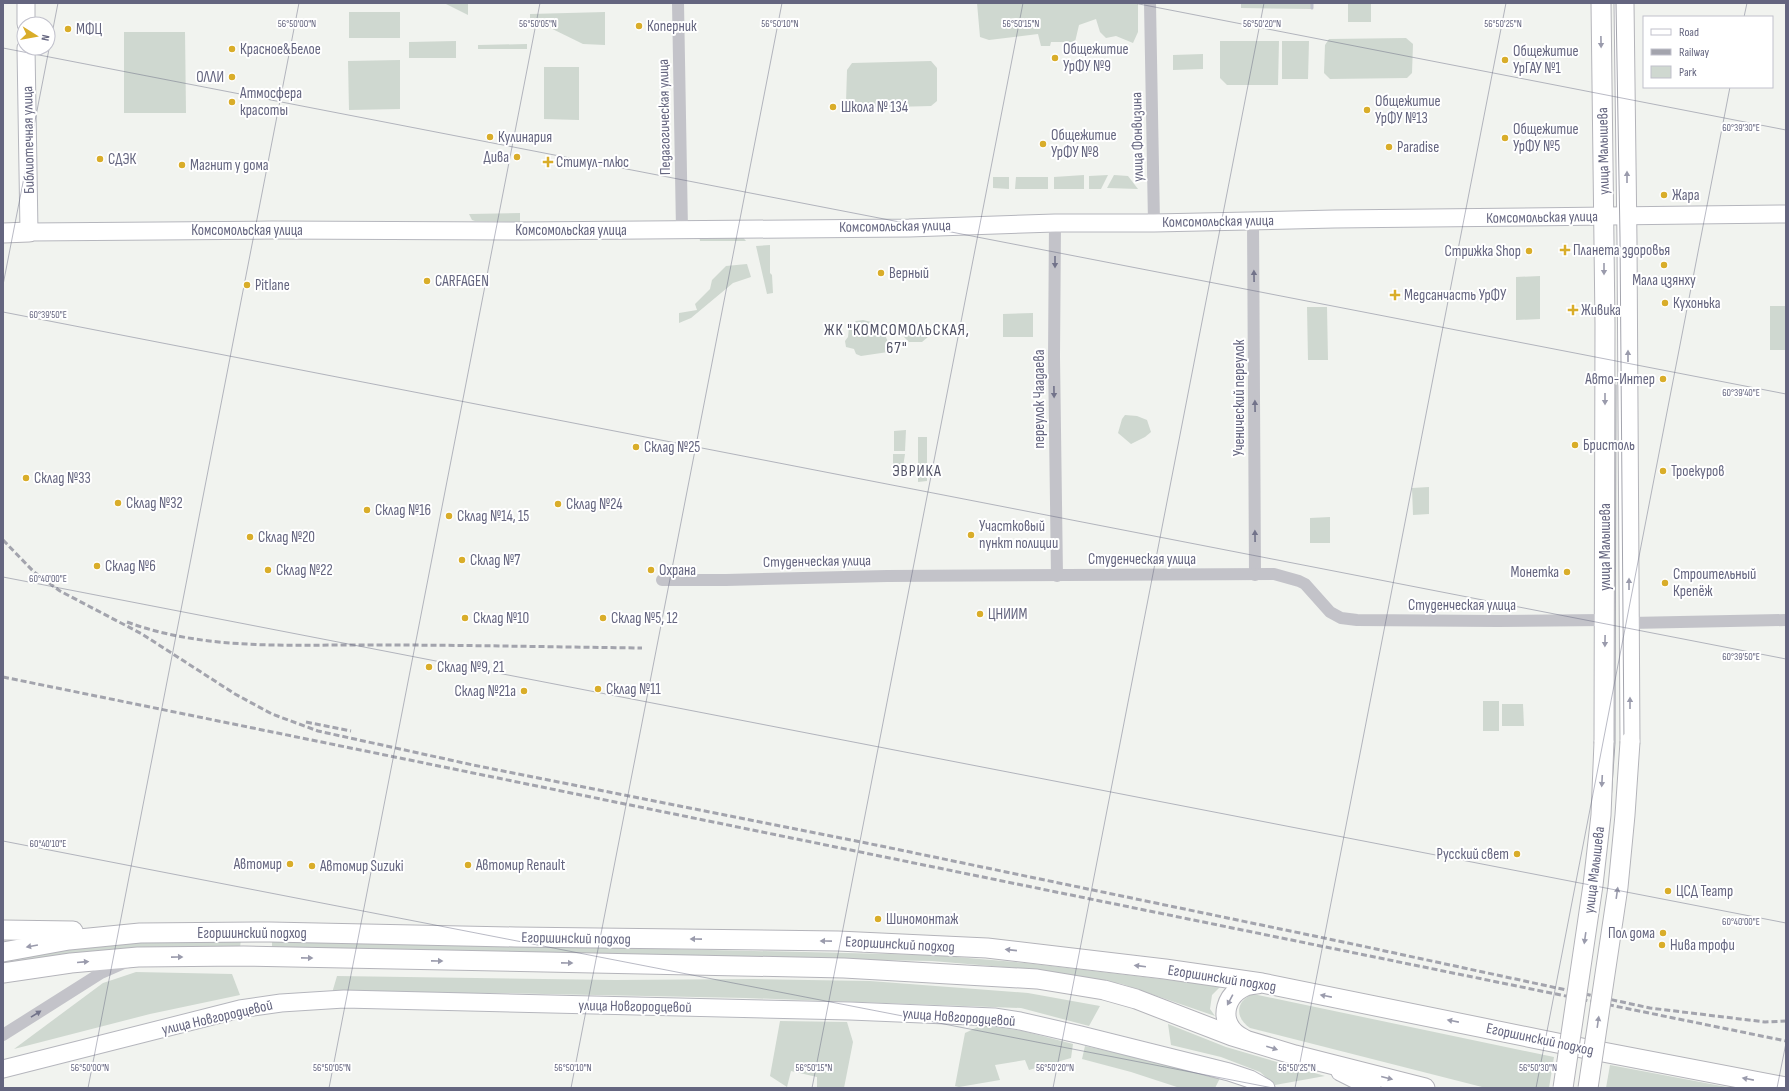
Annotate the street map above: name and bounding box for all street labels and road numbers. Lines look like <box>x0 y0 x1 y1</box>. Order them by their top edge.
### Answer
street label: Педагогическая улица <box>654 59 675 175</box>
street label: Библиотечная улица <box>18 86 39 194</box>
street label: улица Фонвизина <box>1127 92 1148 182</box>
street label: улица Малышева <box>1593 107 1614 195</box>
street label: Комсомольская улица <box>1486 207 1598 228</box>
street label: Комсомольская улица <box>1162 211 1274 232</box>
street label: Комсомольская улица <box>839 216 951 237</box>
street label: Комсомольская улица <box>191 221 303 240</box>
street label: Комсомольская улица <box>515 221 627 240</box>
street label: Ученический переулок <box>1230 339 1249 456</box>
street label: переулок Чаадаева <box>1030 349 1049 448</box>
street label: улица Малышева <box>1596 503 1615 591</box>
street label: Студенческая улица <box>1088 550 1196 569</box>
street label: Студенческая улица <box>763 551 871 572</box>
street label: Студенческая улица <box>1408 596 1516 615</box>
street label: улица Малышева <box>1580 825 1609 915</box>
street label: Егоршинский подход <box>197 924 307 943</box>
street label: Егоршинский подход <box>521 928 631 949</box>
street label: Егоршинский подход <box>845 932 955 957</box>
street label: Егоршинский подход <box>1166 961 1277 996</box>
street label: улица Новгородцевой <box>160 995 274 1039</box>
street label: улица Новгородцевой <box>578 996 692 1017</box>
street label: улица Новгородцевой <box>902 1004 1016 1031</box>
street label: Егоршинский подход <box>1484 1019 1595 1060</box>

